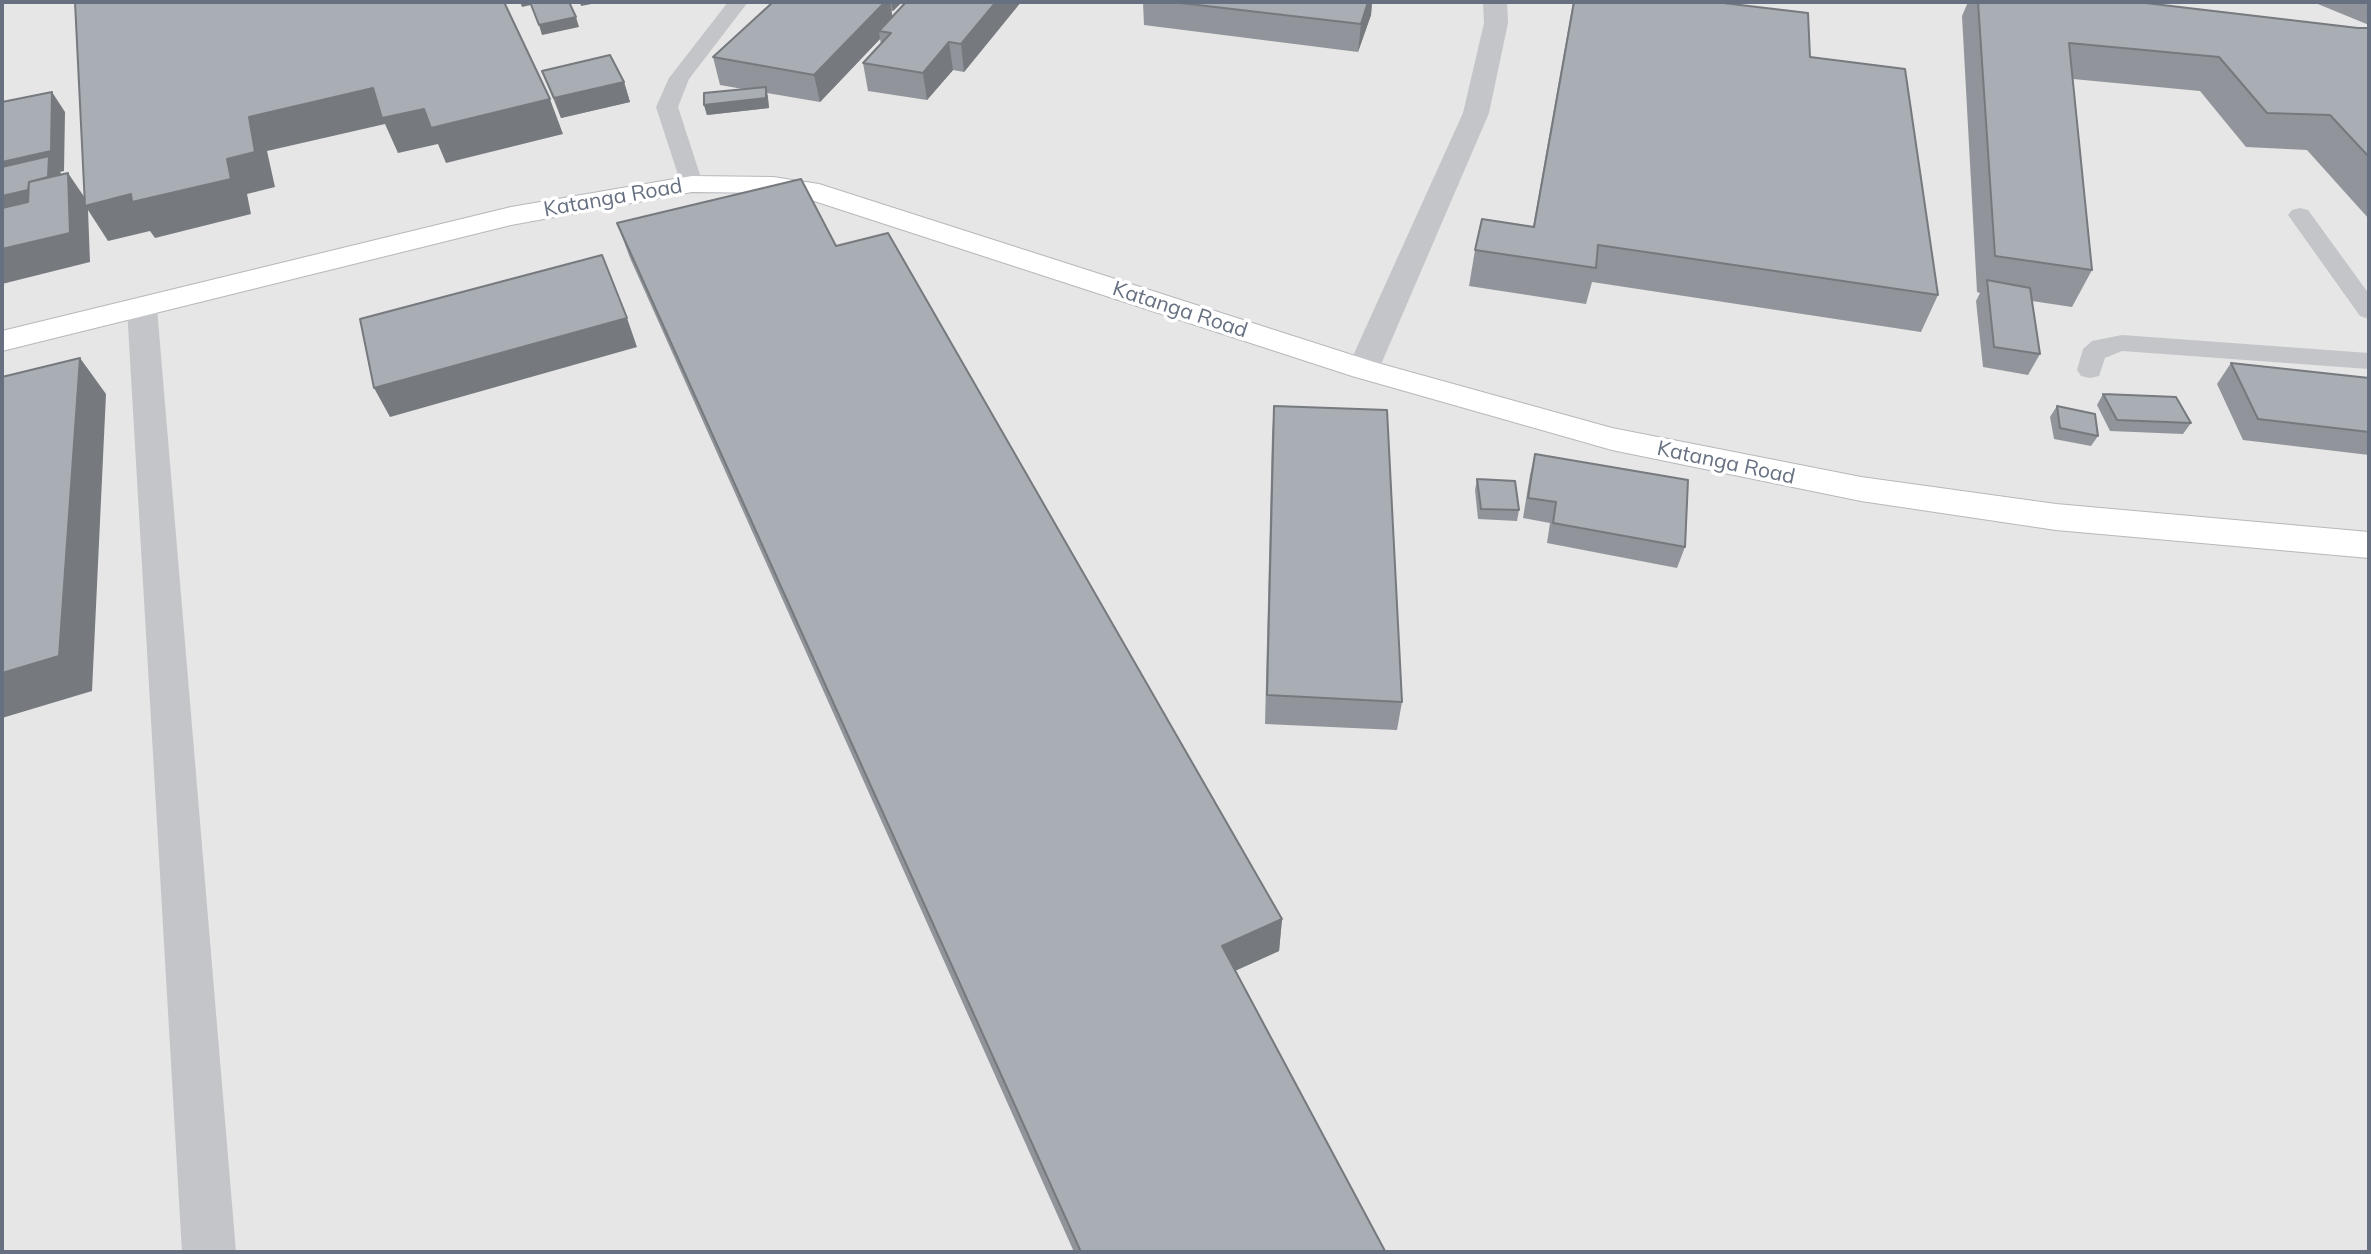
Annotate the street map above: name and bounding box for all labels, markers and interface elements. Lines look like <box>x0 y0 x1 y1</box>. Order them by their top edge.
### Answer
street label: Katanga Road <box>542 173 684 223</box>
street label: Katanga Road <box>1109 276 1251 344</box>
street label: Katanga Road <box>1655 436 1797 490</box>

